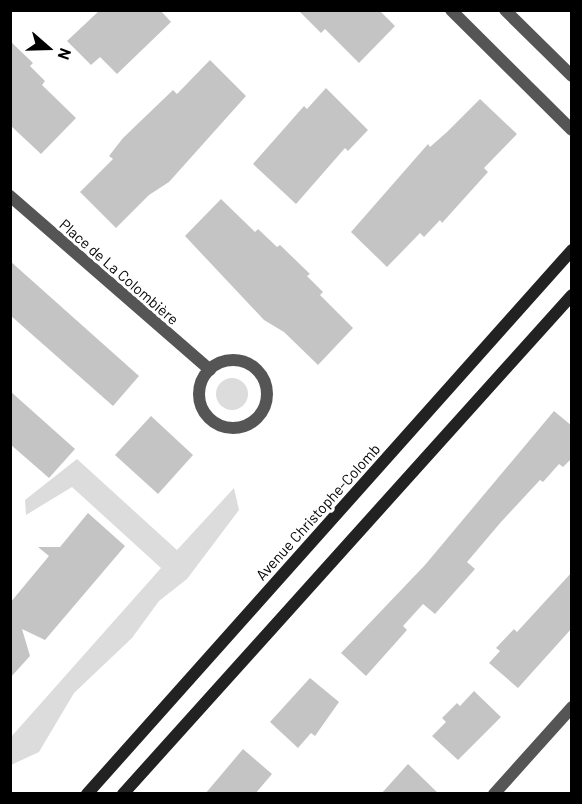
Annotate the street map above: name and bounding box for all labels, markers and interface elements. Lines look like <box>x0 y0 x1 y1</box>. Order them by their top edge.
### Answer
north arrow <box>18 18 78 78</box>
text: N <box>55 46 76 63</box>
street label: Place de La Colombière <box>56 215 182 329</box>
street label: Avenue Christophe-Colomb <box>252 440 384 584</box>

